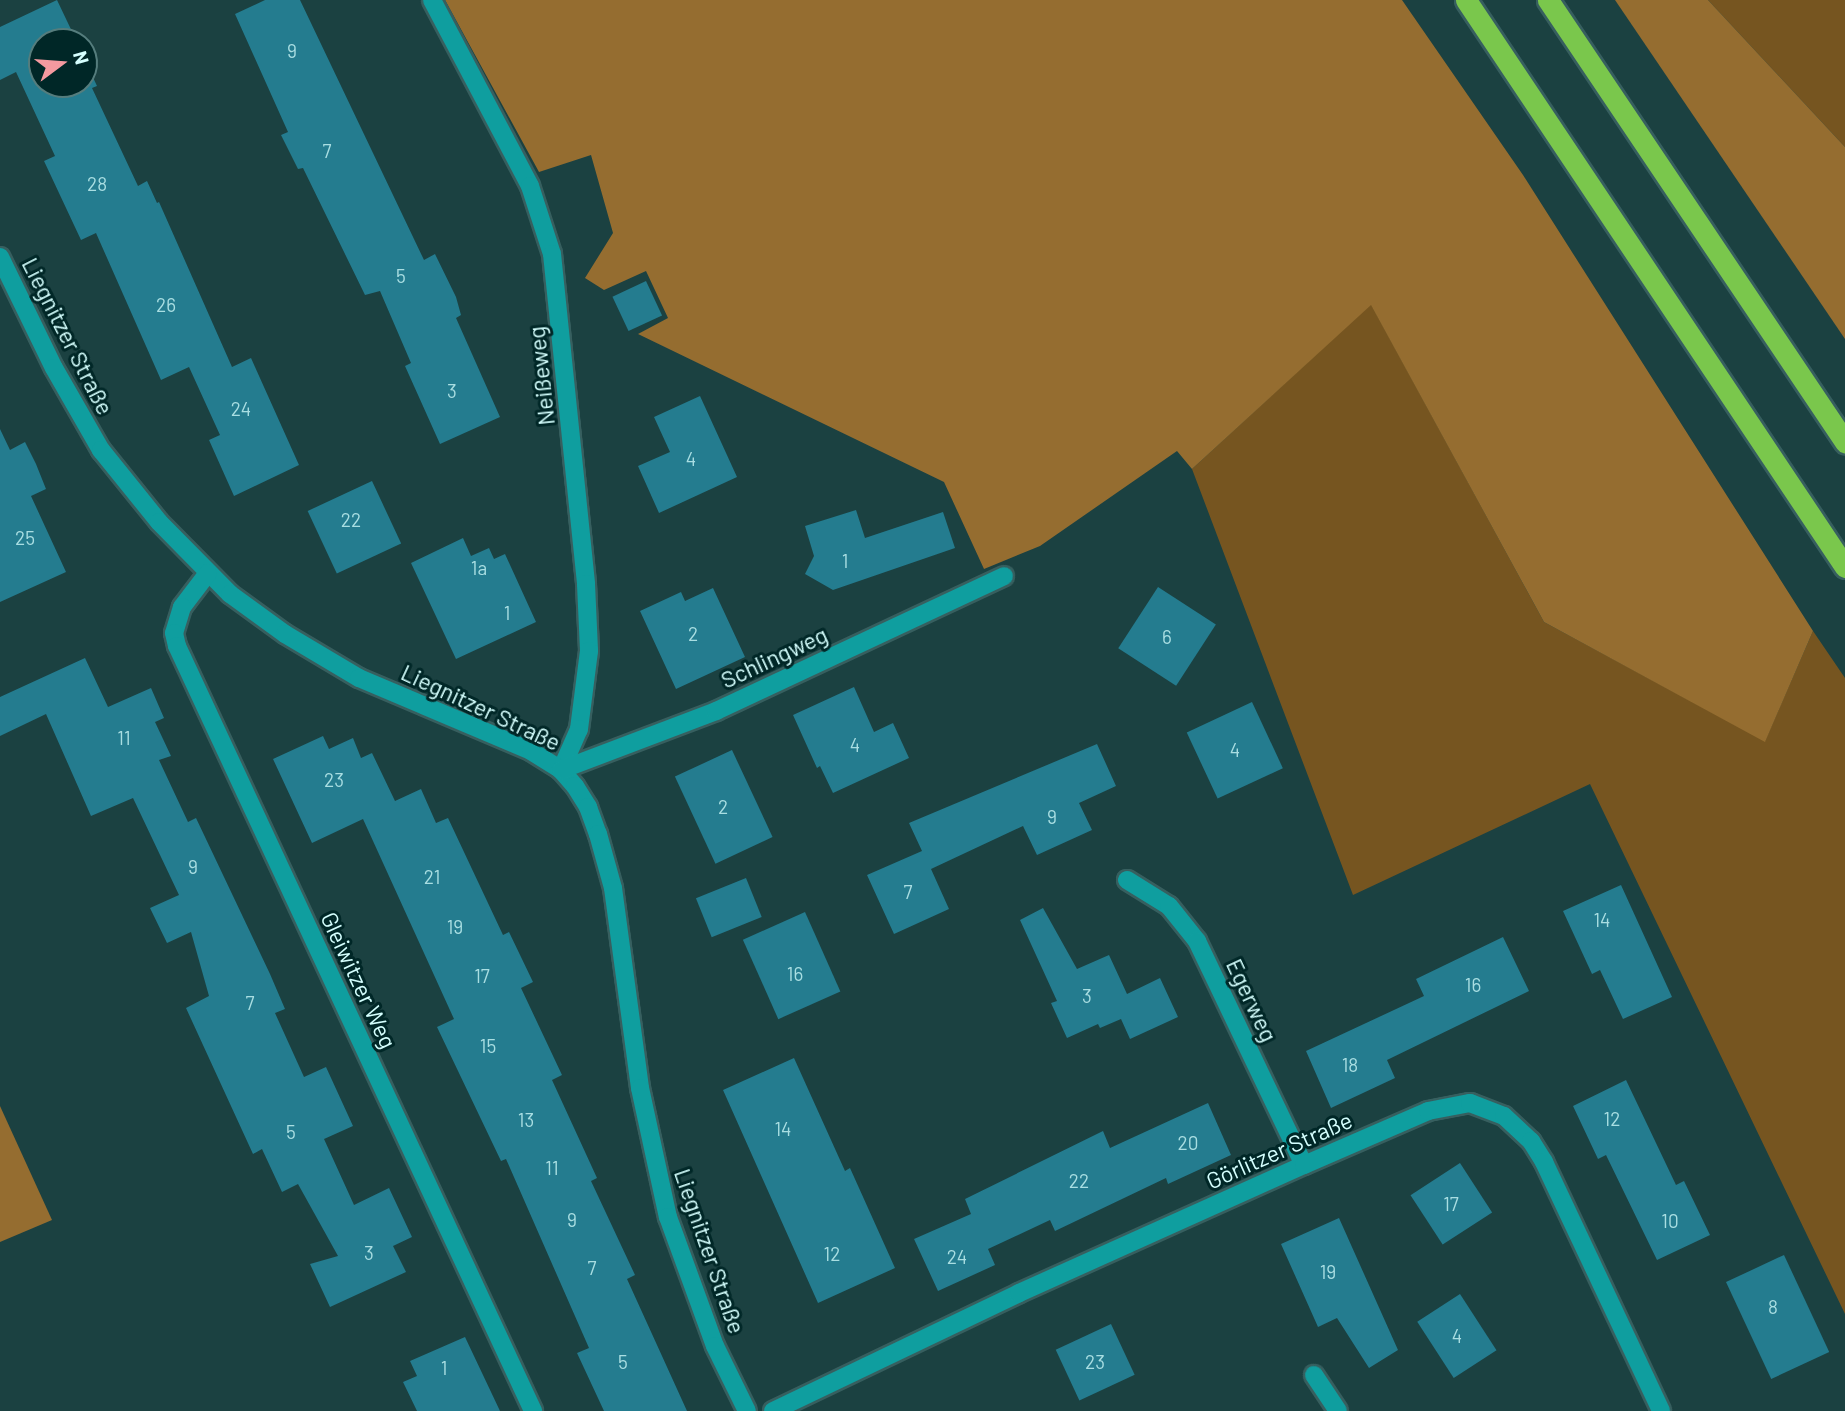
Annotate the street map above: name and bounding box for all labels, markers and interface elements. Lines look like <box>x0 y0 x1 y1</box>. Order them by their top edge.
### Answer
north arrow <box>28 28 98 98</box>
house number: 9 <box>287 40 297 62</box>
text: N <box>69 48 95 67</box>
house number: 7 <box>323 140 331 162</box>
house number: 28 <box>87 173 107 195</box>
street label: Liegnitzer Straße <box>17 253 119 419</box>
house number: 5 <box>396 265 406 287</box>
house number: 26 <box>156 294 176 316</box>
street label: Neißeweg <box>522 325 560 427</box>
house number: 3 <box>447 380 457 402</box>
house number: 24 <box>231 398 251 420</box>
house number: 4 <box>686 448 696 470</box>
house number: 22 <box>341 509 361 531</box>
house number: 25 <box>15 527 35 549</box>
house number: 1 <box>842 550 848 572</box>
house number: 1a <box>471 557 487 579</box>
house number: 1 <box>504 602 510 624</box>
street label: Schlingweg <box>716 620 832 694</box>
house number: 2 <box>688 623 698 645</box>
house number: 6 <box>1162 626 1172 648</box>
street label: Liegnitzer Straße <box>397 658 565 756</box>
house number: 11 <box>117 727 131 749</box>
house number: 4 <box>850 734 860 756</box>
house number: 4 <box>1230 739 1240 761</box>
house number: 23 <box>324 769 344 791</box>
house number: 2 <box>718 796 728 818</box>
house number: 9 <box>1047 806 1057 828</box>
house number: 9 <box>188 856 198 878</box>
house number: 21 <box>424 866 440 888</box>
house number: 7 <box>904 881 912 903</box>
street label: Gleiwitzer Weg <box>315 907 403 1053</box>
house number: 14 <box>1593 909 1611 931</box>
house number: 19 <box>447 916 463 938</box>
street label: Egerweg <box>1221 954 1283 1046</box>
house number: 16 <box>787 963 803 985</box>
house number: 17 <box>474 965 490 987</box>
house number: 16 <box>1465 974 1481 996</box>
house number: 3 <box>1082 985 1092 1007</box>
house number: 7 <box>246 992 254 1014</box>
house number: 15 <box>480 1035 496 1057</box>
house number: 18 <box>1342 1054 1358 1076</box>
street label: Görlitzer Straße <box>1202 1106 1356 1194</box>
house number: 12 <box>1604 1108 1620 1130</box>
house number: 13 <box>518 1109 534 1131</box>
house number: 14 <box>774 1118 792 1140</box>
house number: 5 <box>286 1121 296 1143</box>
house number: 20 <box>1178 1132 1198 1154</box>
house number: 11 <box>545 1157 559 1179</box>
street label: Liegnitzer Straße <box>669 1165 751 1337</box>
house number: 22 <box>1069 1170 1089 1192</box>
house number: 17 <box>1443 1193 1459 1215</box>
house number: 9 <box>567 1209 577 1231</box>
house number: 10 <box>1661 1210 1679 1232</box>
house number: 3 <box>364 1242 374 1264</box>
house number: 12 <box>824 1243 840 1265</box>
house number: 24 <box>947 1246 967 1268</box>
house number: 7 <box>588 1257 596 1279</box>
house number: 19 <box>1320 1261 1336 1283</box>
house number: 8 <box>1768 1296 1778 1318</box>
house number: 4 <box>1452 1325 1462 1347</box>
house number: 5 <box>618 1351 628 1373</box>
house number: 23 <box>1085 1351 1105 1373</box>
house number: 1 <box>441 1357 447 1379</box>

